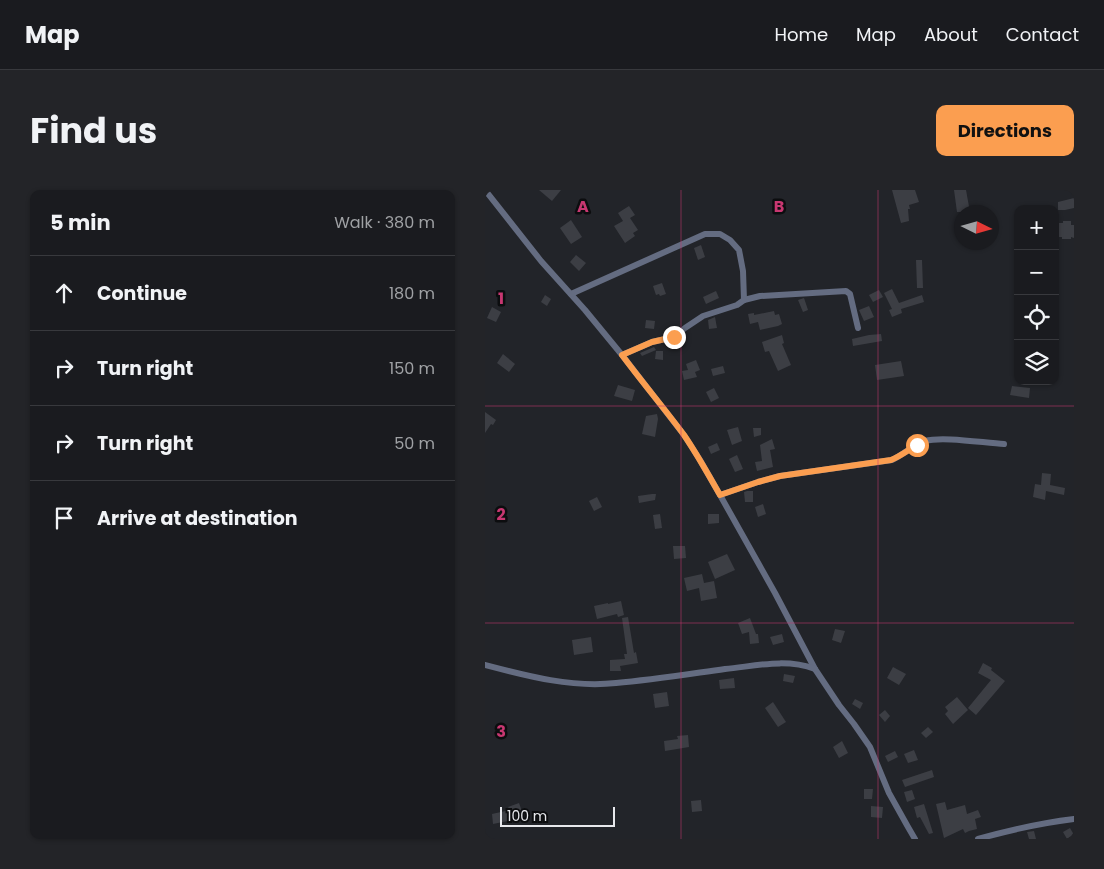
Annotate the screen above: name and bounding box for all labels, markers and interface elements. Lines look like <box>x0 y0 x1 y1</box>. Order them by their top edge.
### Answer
text: Map <box>25 18 80 51</box>
text: Home <box>774 22 828 47</box>
text: Map <box>856 22 896 47</box>
text: About <box>924 22 978 47</box>
text: Contact <box>1006 22 1079 47</box>
button: Directions <box>936 105 1074 156</box>
text: Find us <box>30 106 157 155</box>
text: A <box>577 195 589 218</box>
text: B <box>774 195 784 218</box>
north arrow <box>954 205 999 250</box>
map controls <box>1014 205 1059 385</box>
button: + <box>1014 205 1059 250</box>
text: 5 min <box>50 208 111 237</box>
text: Walk · 380 m <box>334 211 435 234</box>
button: − <box>1014 250 1059 295</box>
icon: ahead <box>50 279 78 307</box>
text: Continue <box>97 280 187 307</box>
text: 180 m <box>389 282 435 305</box>
text: 1 <box>498 287 504 310</box>
button: locate <box>1014 295 1059 340</box>
route end <box>663 326 686 349</box>
button: layers <box>1014 340 1059 385</box>
icon: right <box>50 354 78 382</box>
text: Turn right <box>97 355 193 382</box>
text: 150 m <box>389 357 435 380</box>
icon: right <box>50 429 78 457</box>
text: Turn right <box>97 430 193 457</box>
text: 50 m <box>394 432 435 455</box>
route start <box>906 434 929 457</box>
text: 2 <box>496 503 506 526</box>
icon: arrive <box>50 504 78 532</box>
text: Arrive at destination <box>97 505 298 532</box>
text: 3 <box>496 720 506 743</box>
scale bar <box>500 804 615 827</box>
text: 100 m <box>507 806 547 826</box>

